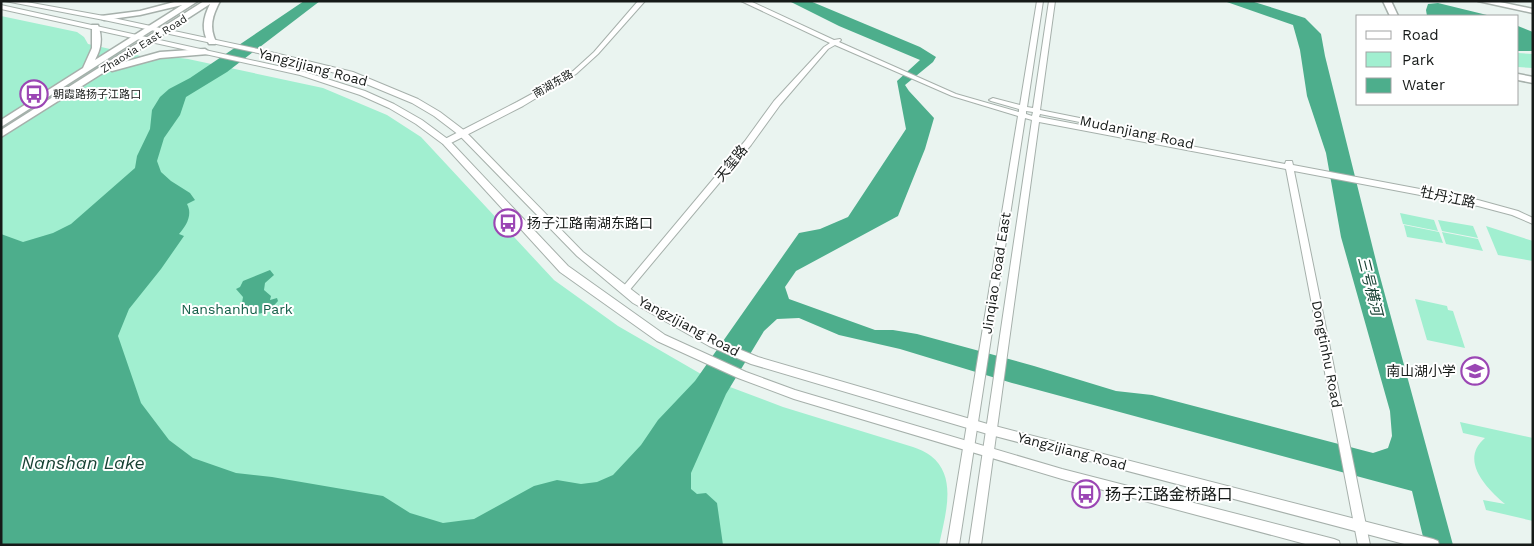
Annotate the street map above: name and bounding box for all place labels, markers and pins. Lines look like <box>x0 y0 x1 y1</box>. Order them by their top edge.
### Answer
bus stop icon: 朝霞路扬子江路口 <box>19 79 49 109</box>
place label: 朝霞路扬子江路口 <box>53 88 141 101</box>
bus stop icon: 扬子江路南湖东路口 <box>493 208 523 238</box>
place label: 扬子江路南湖东路口 <box>527 215 653 231</box>
school or university icon: 南山湖小学 <box>1460 356 1490 386</box>
place label: 南山湖小学 <box>1386 363 1456 379</box>
bus stop icon: 扬子江路金桥路口 <box>1071 479 1101 509</box>
place label: 扬子江路金桥路口 <box>1105 485 1233 504</box>

